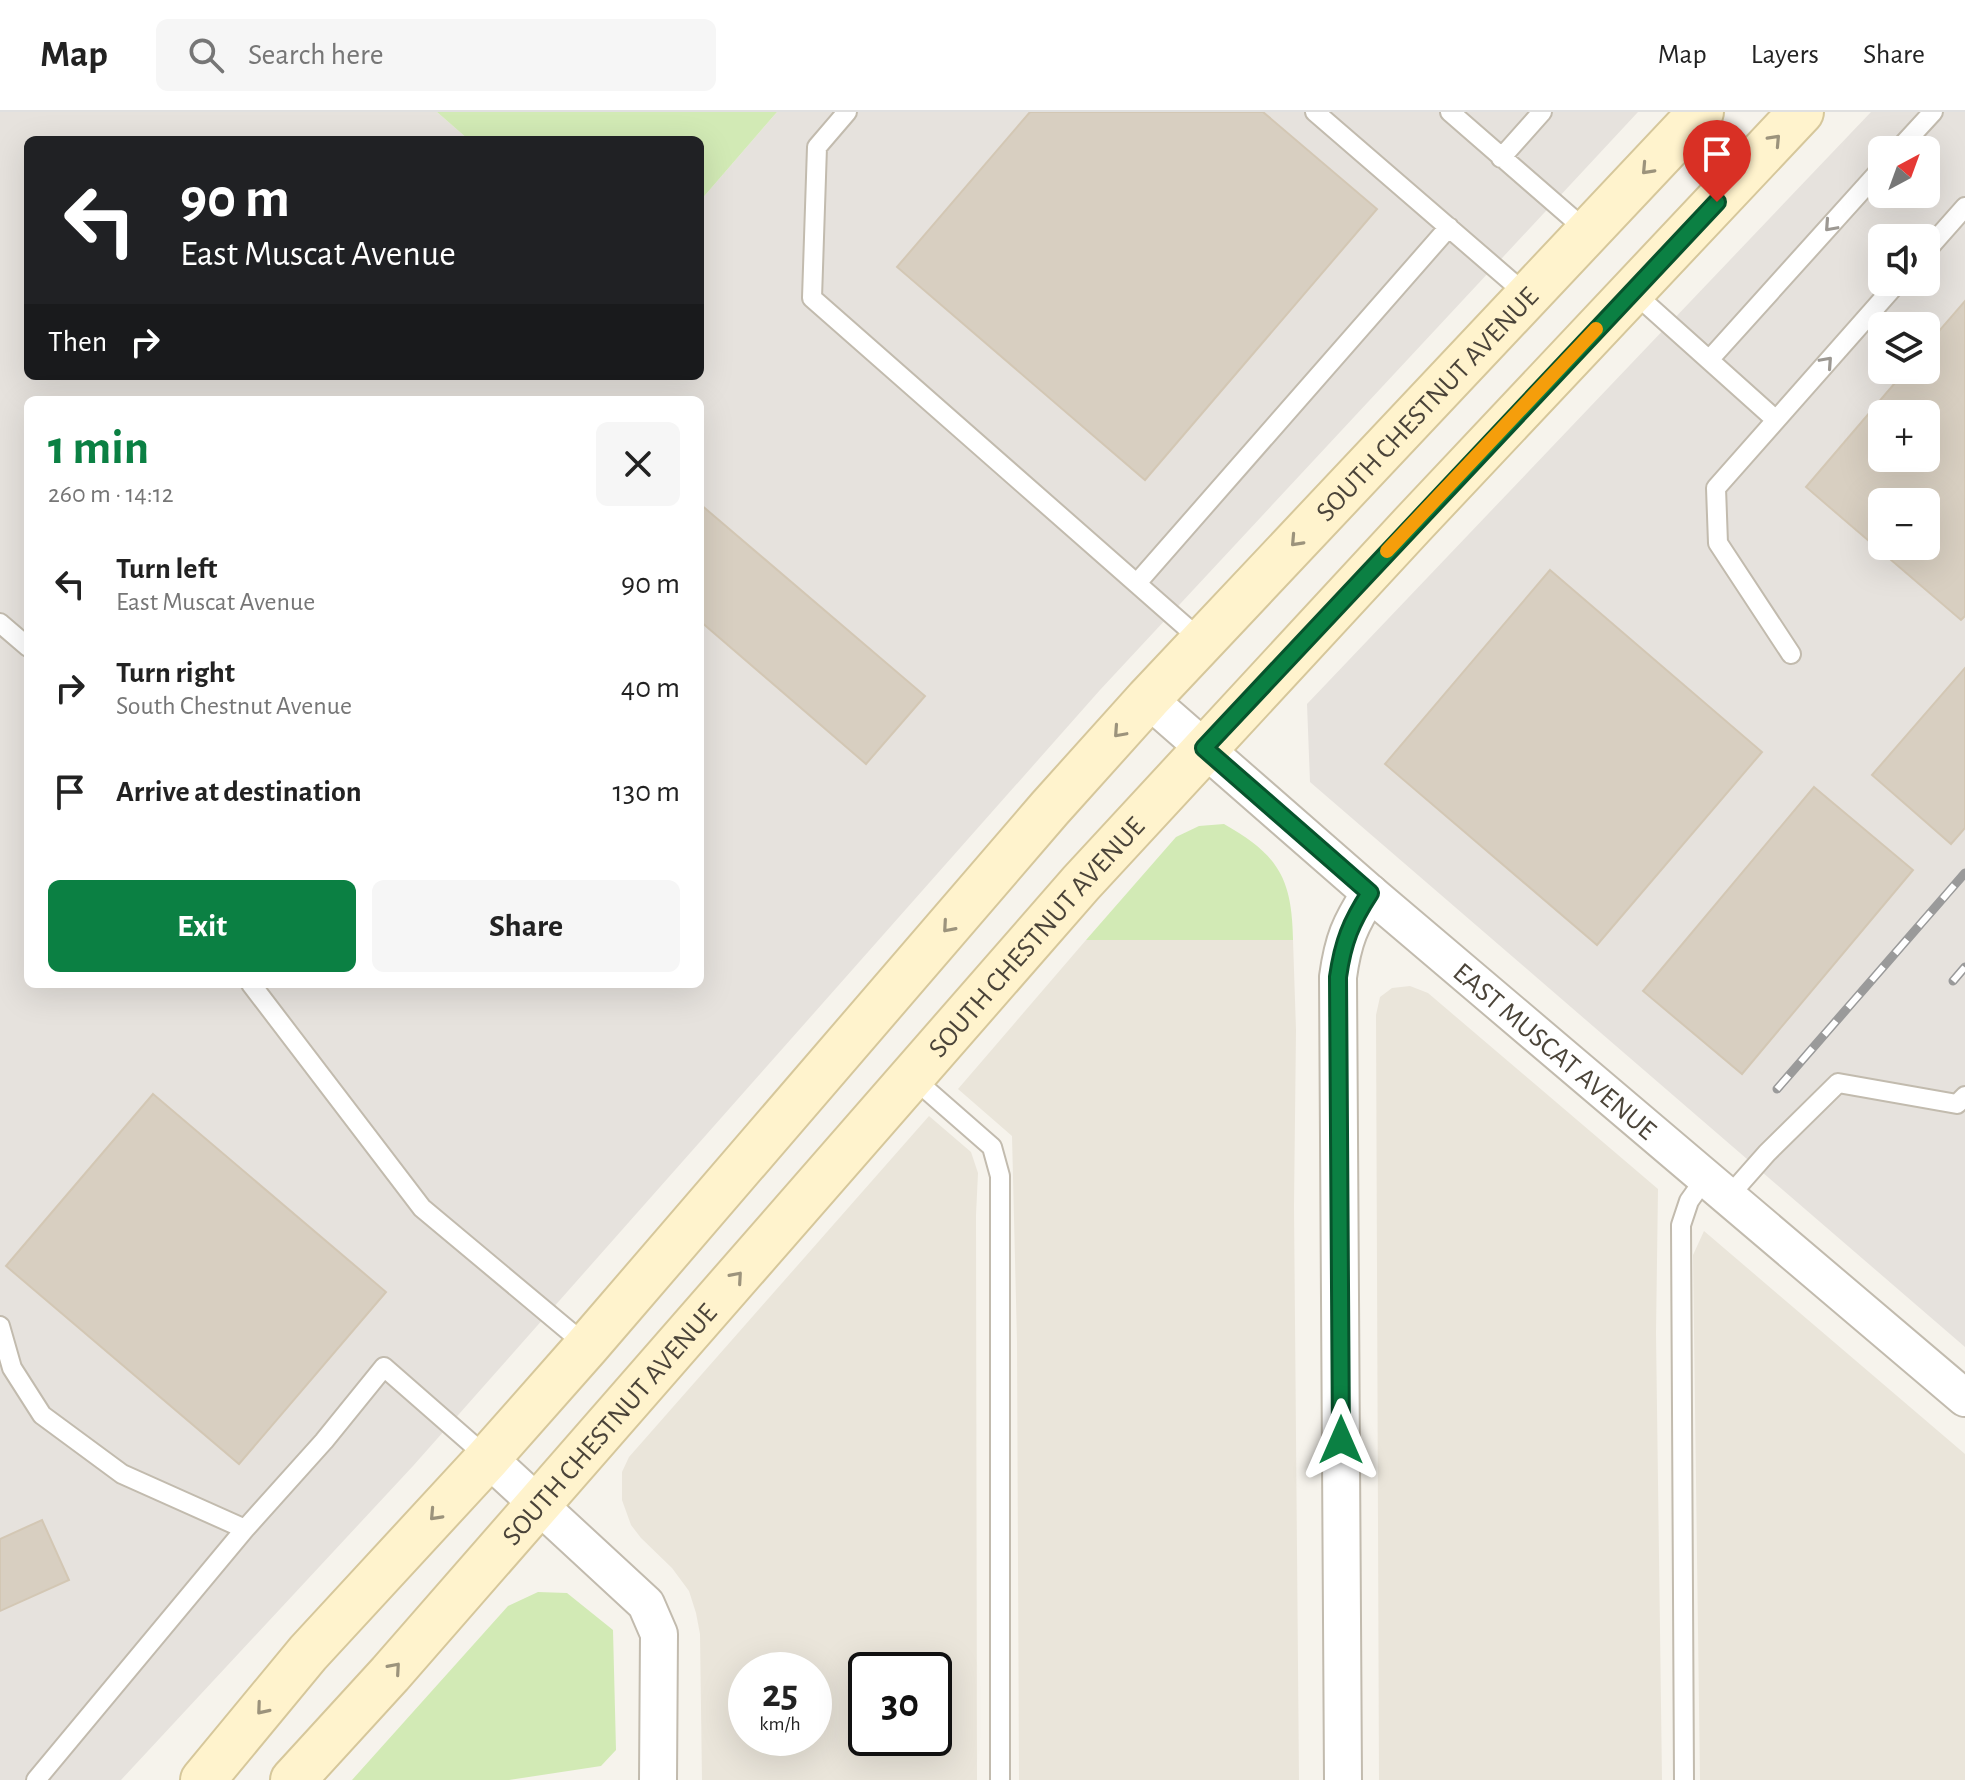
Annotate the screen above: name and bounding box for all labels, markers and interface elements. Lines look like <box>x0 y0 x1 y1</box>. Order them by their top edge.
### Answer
search box <box>156 19 716 91</box>
icon: search <box>184 33 228 77</box>
text: Map <box>40 36 108 74</box>
text: Search here <box>248 40 384 70</box>
text: Map <box>1658 41 1707 69</box>
text: Layers <box>1751 41 1819 69</box>
text: Share <box>1863 41 1925 69</box>
pin <box>1683 120 1751 202</box>
icon: arrive <box>1695 132 1739 176</box>
one-way arrow <box>1765 135 1780 149</box>
north arrow <box>1868 136 1940 208</box>
map controls <box>1868 136 1940 560</box>
one-way arrow <box>1642 160 1657 174</box>
icon: left <box>48 168 152 272</box>
text: 90 m <box>180 171 290 227</box>
one-way arrow <box>1824 217 1839 231</box>
button: sound <box>1868 224 1940 296</box>
text: East Muscat Avenue <box>180 236 456 272</box>
street label: SOUTH CHESTNUT AVENUE <box>1311 283 1544 527</box>
button: layers <box>1868 312 1940 384</box>
icon: right <box>123 320 167 364</box>
text: Then <box>48 327 107 357</box>
one-way arrow <box>1818 357 1832 372</box>
button: + <box>1868 400 1940 472</box>
button: close <box>596 422 680 506</box>
text: 1 min <box>48 425 149 473</box>
text: 260 m · 14:12 <box>48 481 174 507</box>
button: − <box>1868 488 1940 560</box>
one-way arrow <box>1292 532 1306 547</box>
text: Turn left <box>116 554 217 584</box>
icon: left <box>48 562 92 606</box>
text: 90 m <box>621 569 680 599</box>
text: East Muscat Avenue <box>116 589 315 615</box>
text: Turn right <box>116 658 235 688</box>
icon: right <box>48 666 92 710</box>
text: 40 m <box>621 673 680 703</box>
text: South Chestnut Avenue <box>116 693 352 719</box>
one-way arrow <box>1114 722 1129 737</box>
icon: arrive <box>48 770 92 814</box>
text: Arrive at destination <box>116 777 362 807</box>
text: 130 m <box>613 777 680 807</box>
street label: SOUTH CHESTNUT AVENUE <box>924 813 1150 1063</box>
button: Exit <box>48 880 356 972</box>
button: Share <box>372 880 680 972</box>
one-way arrow <box>943 918 957 932</box>
street label: EAST MUSCAT AVENUE <box>1447 958 1661 1145</box>
one-way arrow <box>727 1271 741 1286</box>
street label: SOUTH CHESTNUT AVENUE <box>498 1299 723 1551</box>
position arrow <box>1299 1398 1383 1482</box>
one-way arrow <box>429 1506 444 1520</box>
speed limit sign: 30 <box>848 1652 952 1756</box>
one-way arrow <box>385 1663 399 1678</box>
text: 25 <box>762 1674 798 1714</box>
one-way arrow <box>257 1700 272 1714</box>
text: km/h <box>759 1714 801 1734</box>

